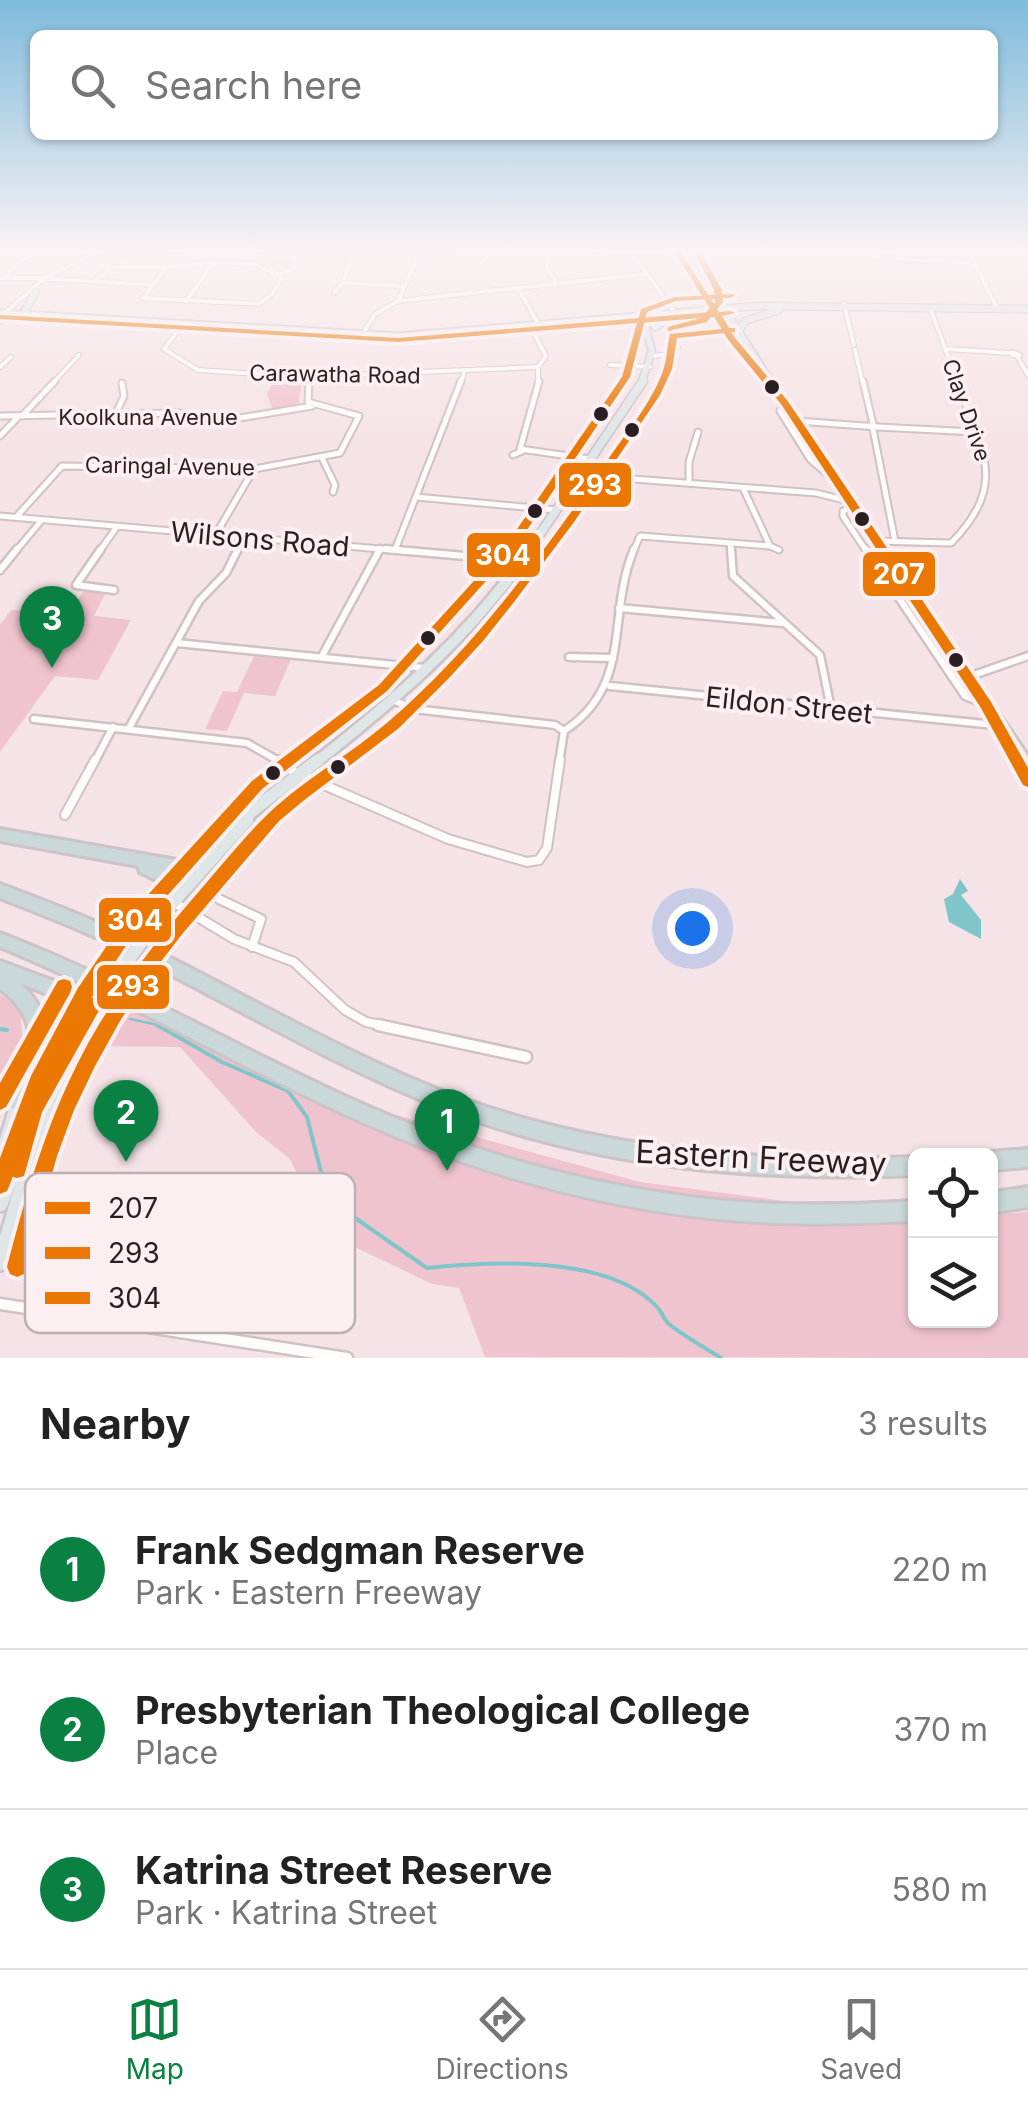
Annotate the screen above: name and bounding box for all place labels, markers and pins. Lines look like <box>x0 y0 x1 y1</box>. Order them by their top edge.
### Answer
unlabelled marker <box>762 377 782 397</box>
unlabelled marker <box>591 404 611 424</box>
unlabelled marker <box>622 420 642 440</box>
unlabelled marker <box>525 501 545 521</box>
unlabelled marker <box>852 509 872 529</box>
pin: 3 <box>20 586 84 668</box>
unlabelled marker <box>418 628 438 648</box>
unlabelled marker <box>946 650 966 670</box>
unlabelled marker <box>328 757 348 777</box>
unlabelled marker <box>263 763 283 783</box>
pin: 2 <box>94 1080 158 1162</box>
pin: 1 <box>414 1088 480 1171</box>

